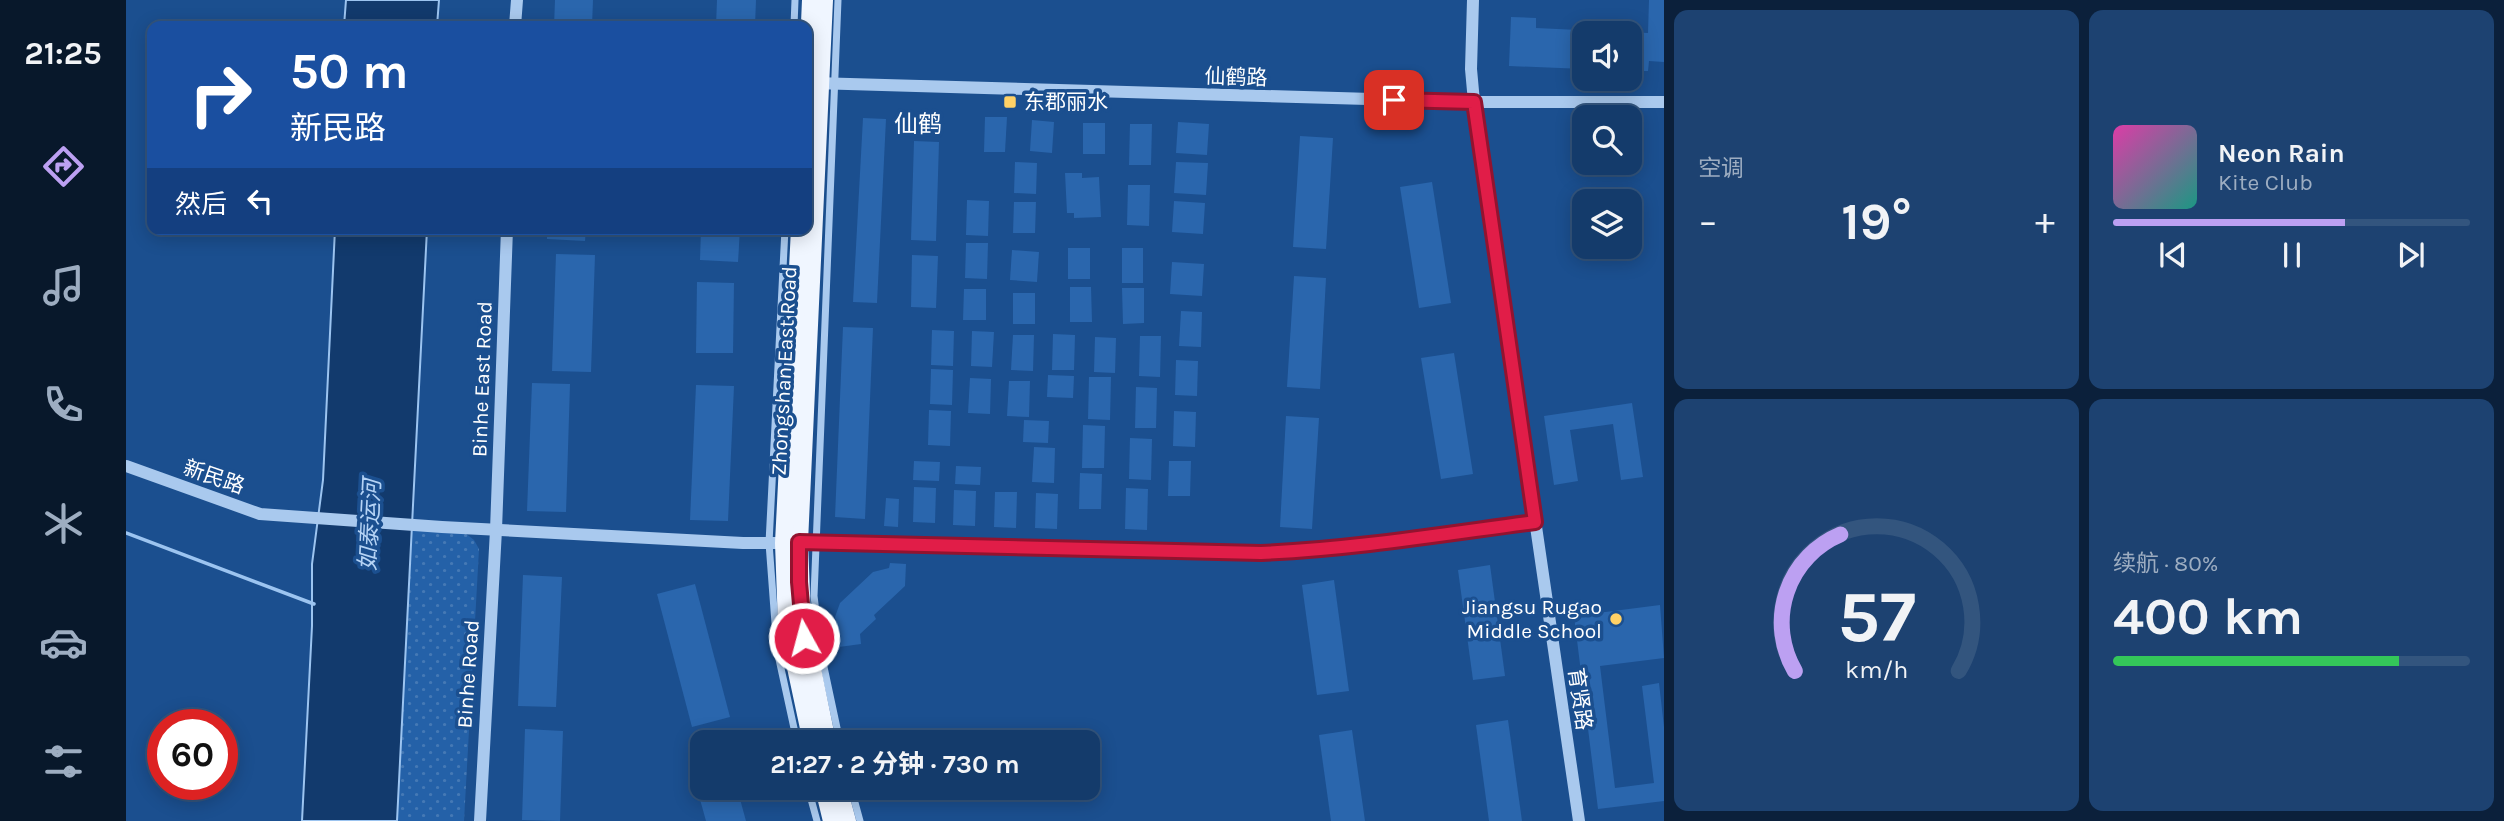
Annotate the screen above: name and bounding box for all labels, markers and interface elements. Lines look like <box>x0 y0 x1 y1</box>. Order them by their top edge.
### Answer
map controls <box>1572 21 1642 259</box>
button: sound <box>1572 21 1642 91</box>
text: 21:25 <box>24 35 102 72</box>
text: 50 m <box>290 43 408 100</box>
icon: right <box>175 49 266 140</box>
street label: 仙鹤路 <box>1204 64 1268 90</box>
pin <box>1364 70 1424 130</box>
icon: arrive <box>1375 81 1413 119</box>
place label: 东郡丽水 <box>1024 90 1108 114</box>
marker: 东郡丽水 <box>1002 94 1018 110</box>
button: search <box>1572 105 1642 175</box>
text: 新民路 <box>290 110 386 147</box>
district label: 仙鹤 <box>894 110 942 138</box>
text: Neon Rain <box>2218 138 2345 169</box>
icon: directions <box>39 142 88 191</box>
text: 空调 <box>1698 155 1744 182</box>
text: Kite Club <box>2218 169 2313 196</box>
icon: left <box>241 182 279 220</box>
text: 然后 <box>175 189 227 220</box>
button: layers <box>1572 189 1642 259</box>
text: 19° <box>1841 191 1912 252</box>
text: − <box>1698 199 1718 244</box>
text: + <box>2035 199 2055 244</box>
icon: previous <box>2154 236 2192 274</box>
icon: pause <box>2273 236 2311 274</box>
icon: next <box>2392 236 2430 274</box>
icon: music <box>39 261 88 310</box>
street label: Zhongshan East Road <box>767 266 801 476</box>
street label: Binhe East Road <box>467 301 497 457</box>
icon: phone <box>39 380 88 429</box>
street label: 新民路 <box>180 455 248 499</box>
water label: 如泰运河 <box>354 474 386 572</box>
icon: climate <box>39 499 88 548</box>
text: 续航 · 80% <box>2113 550 2219 577</box>
text: 57 <box>1837 574 1916 659</box>
text: 400 km <box>2113 586 2303 647</box>
place label: Jiangsu Rugao Middle School <box>1462 595 1602 643</box>
position arrow <box>767 601 841 675</box>
marker: Jiangsu Rugao Middle School <box>1608 611 1624 627</box>
icon: car <box>39 618 88 667</box>
street label: Binhe Road <box>452 619 484 729</box>
text: km/h <box>1845 655 1908 684</box>
street label: 育贤路 <box>1564 666 1596 732</box>
speed limit sign: 60 <box>147 709 238 800</box>
icon: filters <box>39 737 88 786</box>
text: 21:27 · 2 分钟 · 730 m <box>770 749 1020 780</box>

